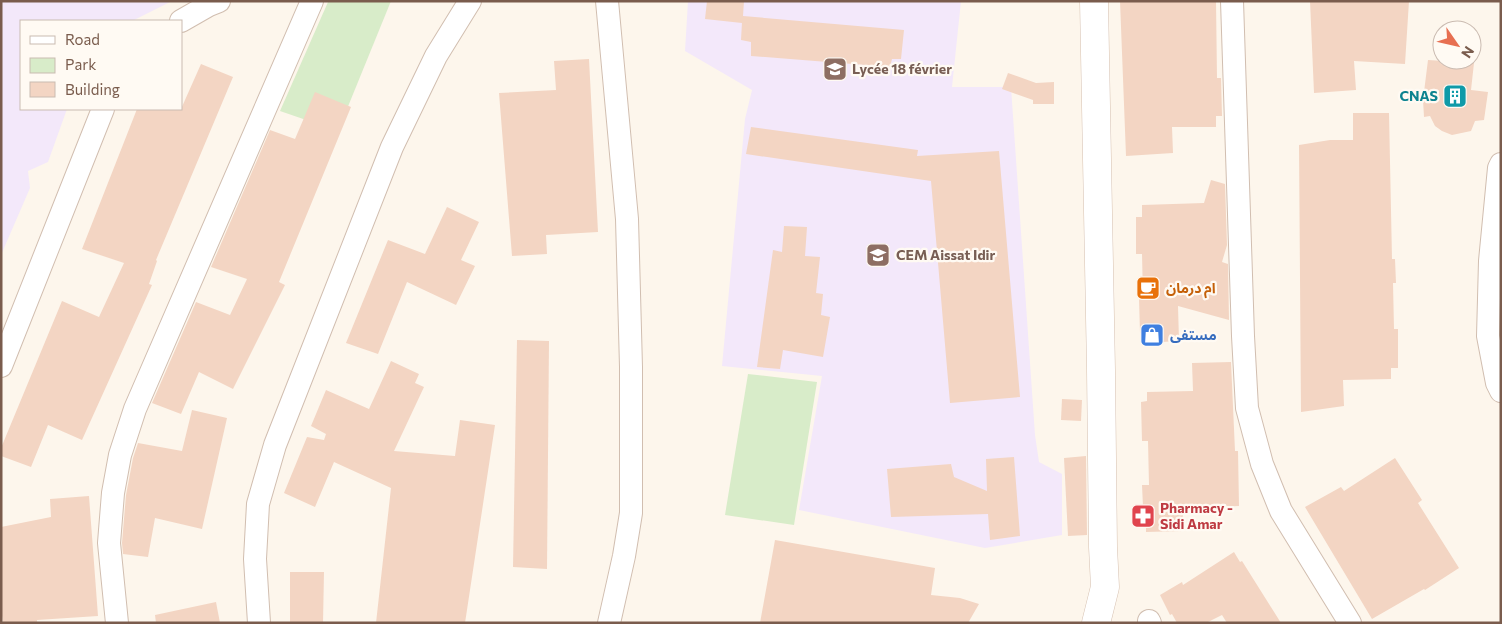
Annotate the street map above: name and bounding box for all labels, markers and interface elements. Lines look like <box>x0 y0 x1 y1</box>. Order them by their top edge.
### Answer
legend <box>20 20 182 110</box>
north arrow <box>1432 20 1482 70</box>
text: Road <box>65 30 100 48</box>
text: N <box>1458 43 1478 62</box>
text: Park <box>65 55 96 73</box>
school or university icon: Lycée 18 février <box>822 56 848 82</box>
place label: Lycée 18 février <box>852 60 952 77</box>
text: Building <box>65 80 120 98</box>
building icon: CNAS <box>1442 83 1468 109</box>
place label: CNAS <box>1399 87 1438 104</box>
school or university icon: CEM Aissat Idir <box>865 242 891 268</box>
place label: CEM Aissat Idir <box>896 246 996 263</box>
cafe icon: ام درمان <box>1135 275 1161 301</box>
place label: ام درمان <box>1166 279 1216 299</box>
shop icon: مستفى <box>1139 322 1165 348</box>
place label: مستفى <box>1170 326 1217 343</box>
place label: Pharmacy - Sidi Amar <box>1160 499 1233 532</box>
pharmacy icon: Pharmacy - Sidi Amar <box>1130 503 1156 529</box>

